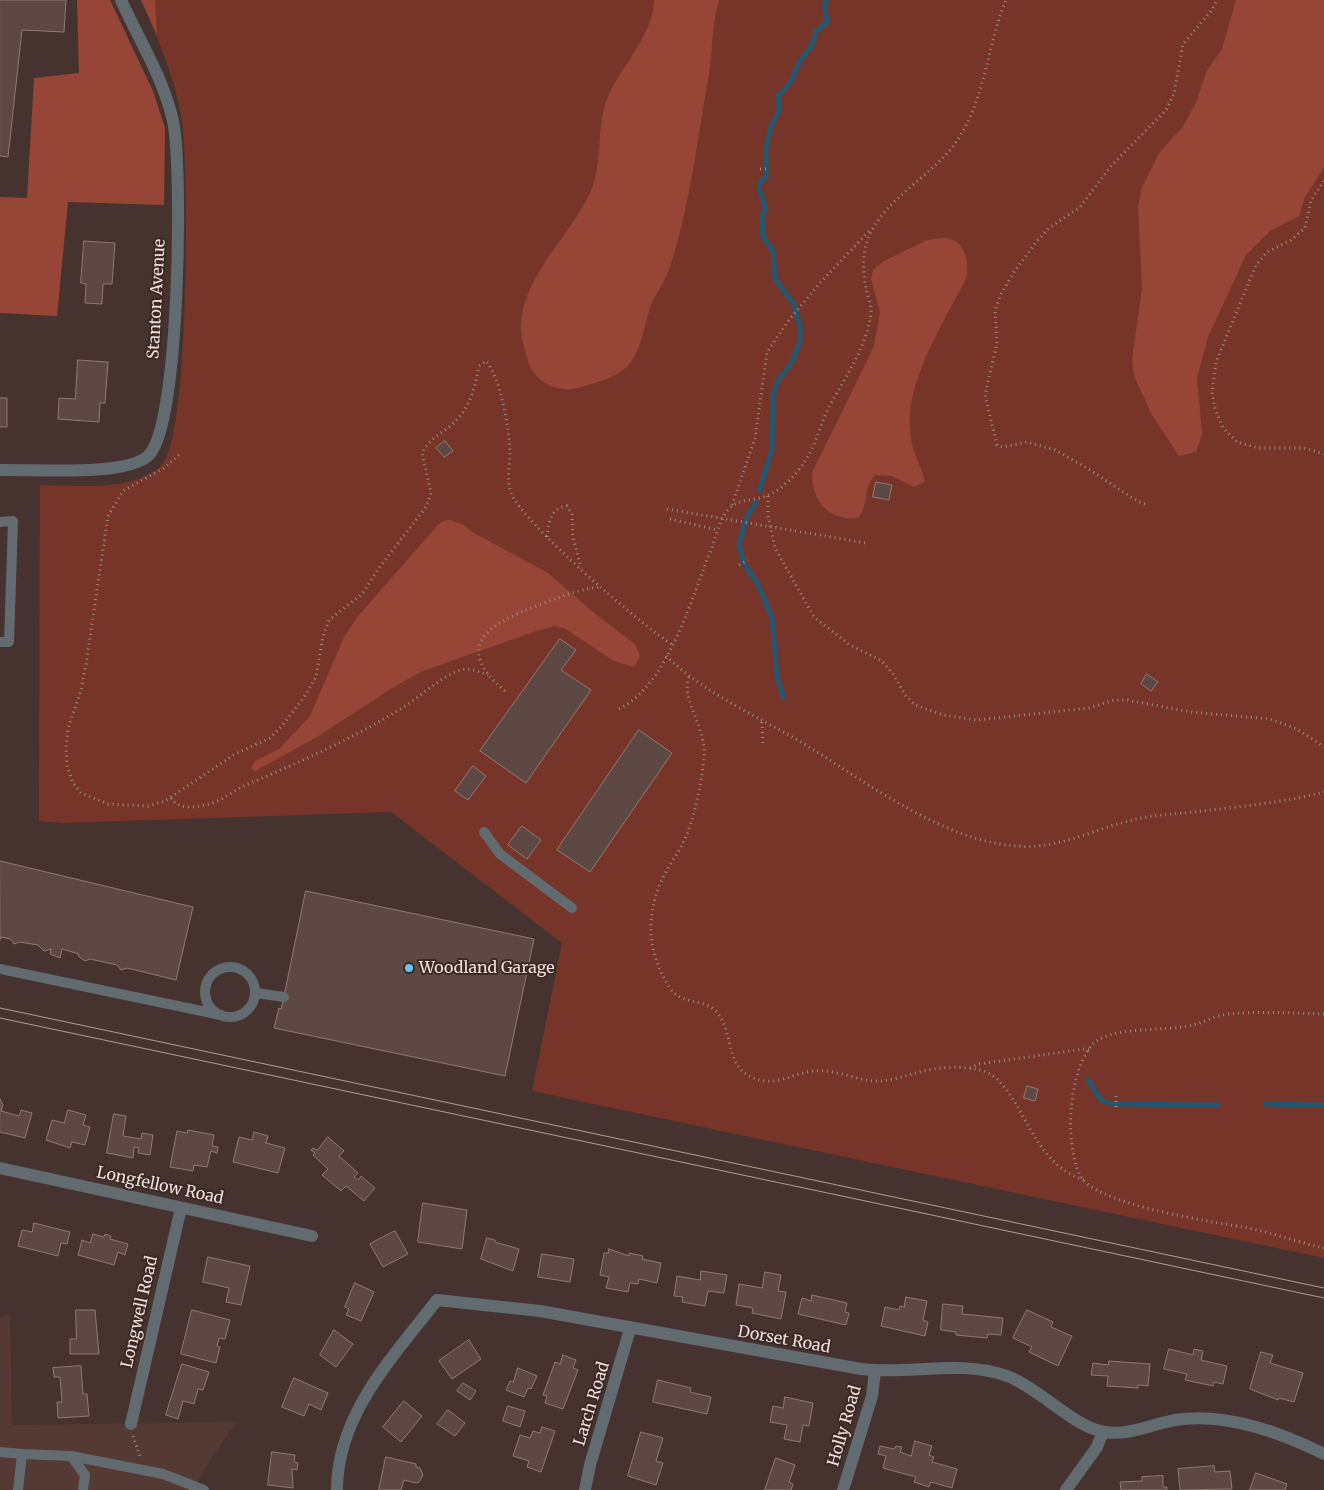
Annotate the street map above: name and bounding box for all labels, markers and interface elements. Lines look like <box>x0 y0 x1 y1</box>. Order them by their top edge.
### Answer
street label: Stanton Avenue <box>144 238 170 360</box>
place label: Woodland Garage <box>419 958 555 978</box>
marker: Woodland Garage <box>403 962 415 974</box>
street label: Longfellow Road <box>95 1163 225 1209</box>
street label: Longwell Road <box>118 1254 162 1370</box>
street label: Dorset Road <box>736 1322 832 1358</box>
street label: Larch Road <box>570 1360 614 1448</box>
street label: Holly Road <box>824 1383 866 1469</box>

